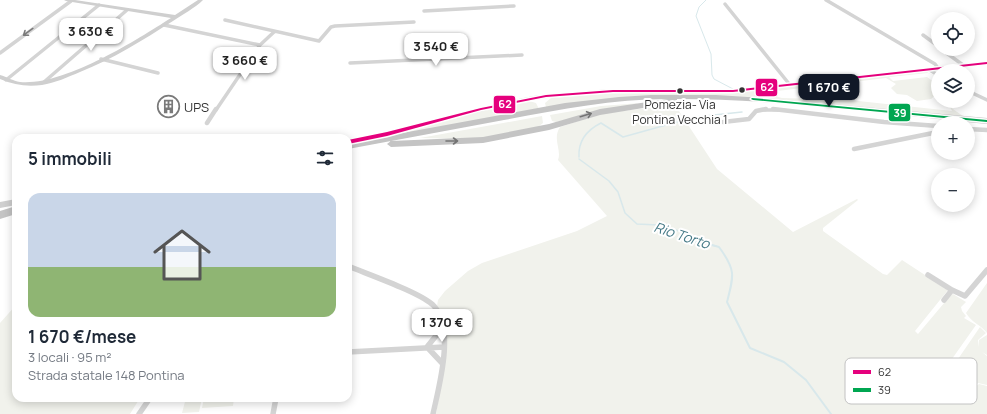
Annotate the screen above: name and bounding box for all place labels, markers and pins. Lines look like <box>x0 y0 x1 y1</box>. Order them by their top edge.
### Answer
pin: 3 630 € <box>54 18 128 52</box>
pin: 3 540 € <box>399 33 473 67</box>
pin: 3 660 € <box>208 47 282 81</box>
pin: 1 670 € <box>792 74 866 108</box>
unlabelled marker <box>737 85 747 95</box>
marker: Pomezia- Via Pontina Vecchia 1 <box>675 86 685 96</box>
building icon: UPS <box>155 94 181 120</box>
place label: Pomezia- Via Pontina Vecchia 1 <box>632 96 728 128</box>
place label: UPS <box>184 98 209 116</box>
pin: 1 370 € <box>405 309 479 343</box>

